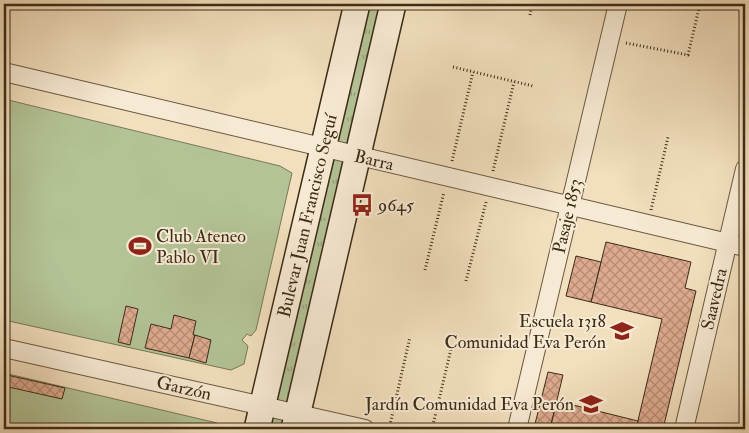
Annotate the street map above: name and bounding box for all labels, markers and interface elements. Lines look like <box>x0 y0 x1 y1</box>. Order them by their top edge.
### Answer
street label: Bulevar Juan Francisco Seguí <box>273 111 343 320</box>
street label: Barra <box>352 145 397 176</box>
street label: Pasaje 1853 <box>548 176 587 256</box>
bus stop icon: 9645 <box>349 192 375 218</box>
place label: 9645 <box>376 194 414 217</box>
place label: Club Ateneo Pablo VI <box>156 225 246 269</box>
sports icon: Club Ateneo Pablo VI <box>127 233 153 259</box>
street label: Saavedra <box>696 265 733 332</box>
place label: Escuela 1318 Comunidad Eva Perón <box>445 310 606 354</box>
school or university icon: Escuela 1318 Comunidad Eva Perón <box>609 318 635 344</box>
street label: Garzón <box>154 371 214 406</box>
school or university icon: Jardín Comunidad Eva Perón <box>578 391 604 417</box>
place label: Jardín Comunidad Eva Perón <box>364 393 574 416</box>

